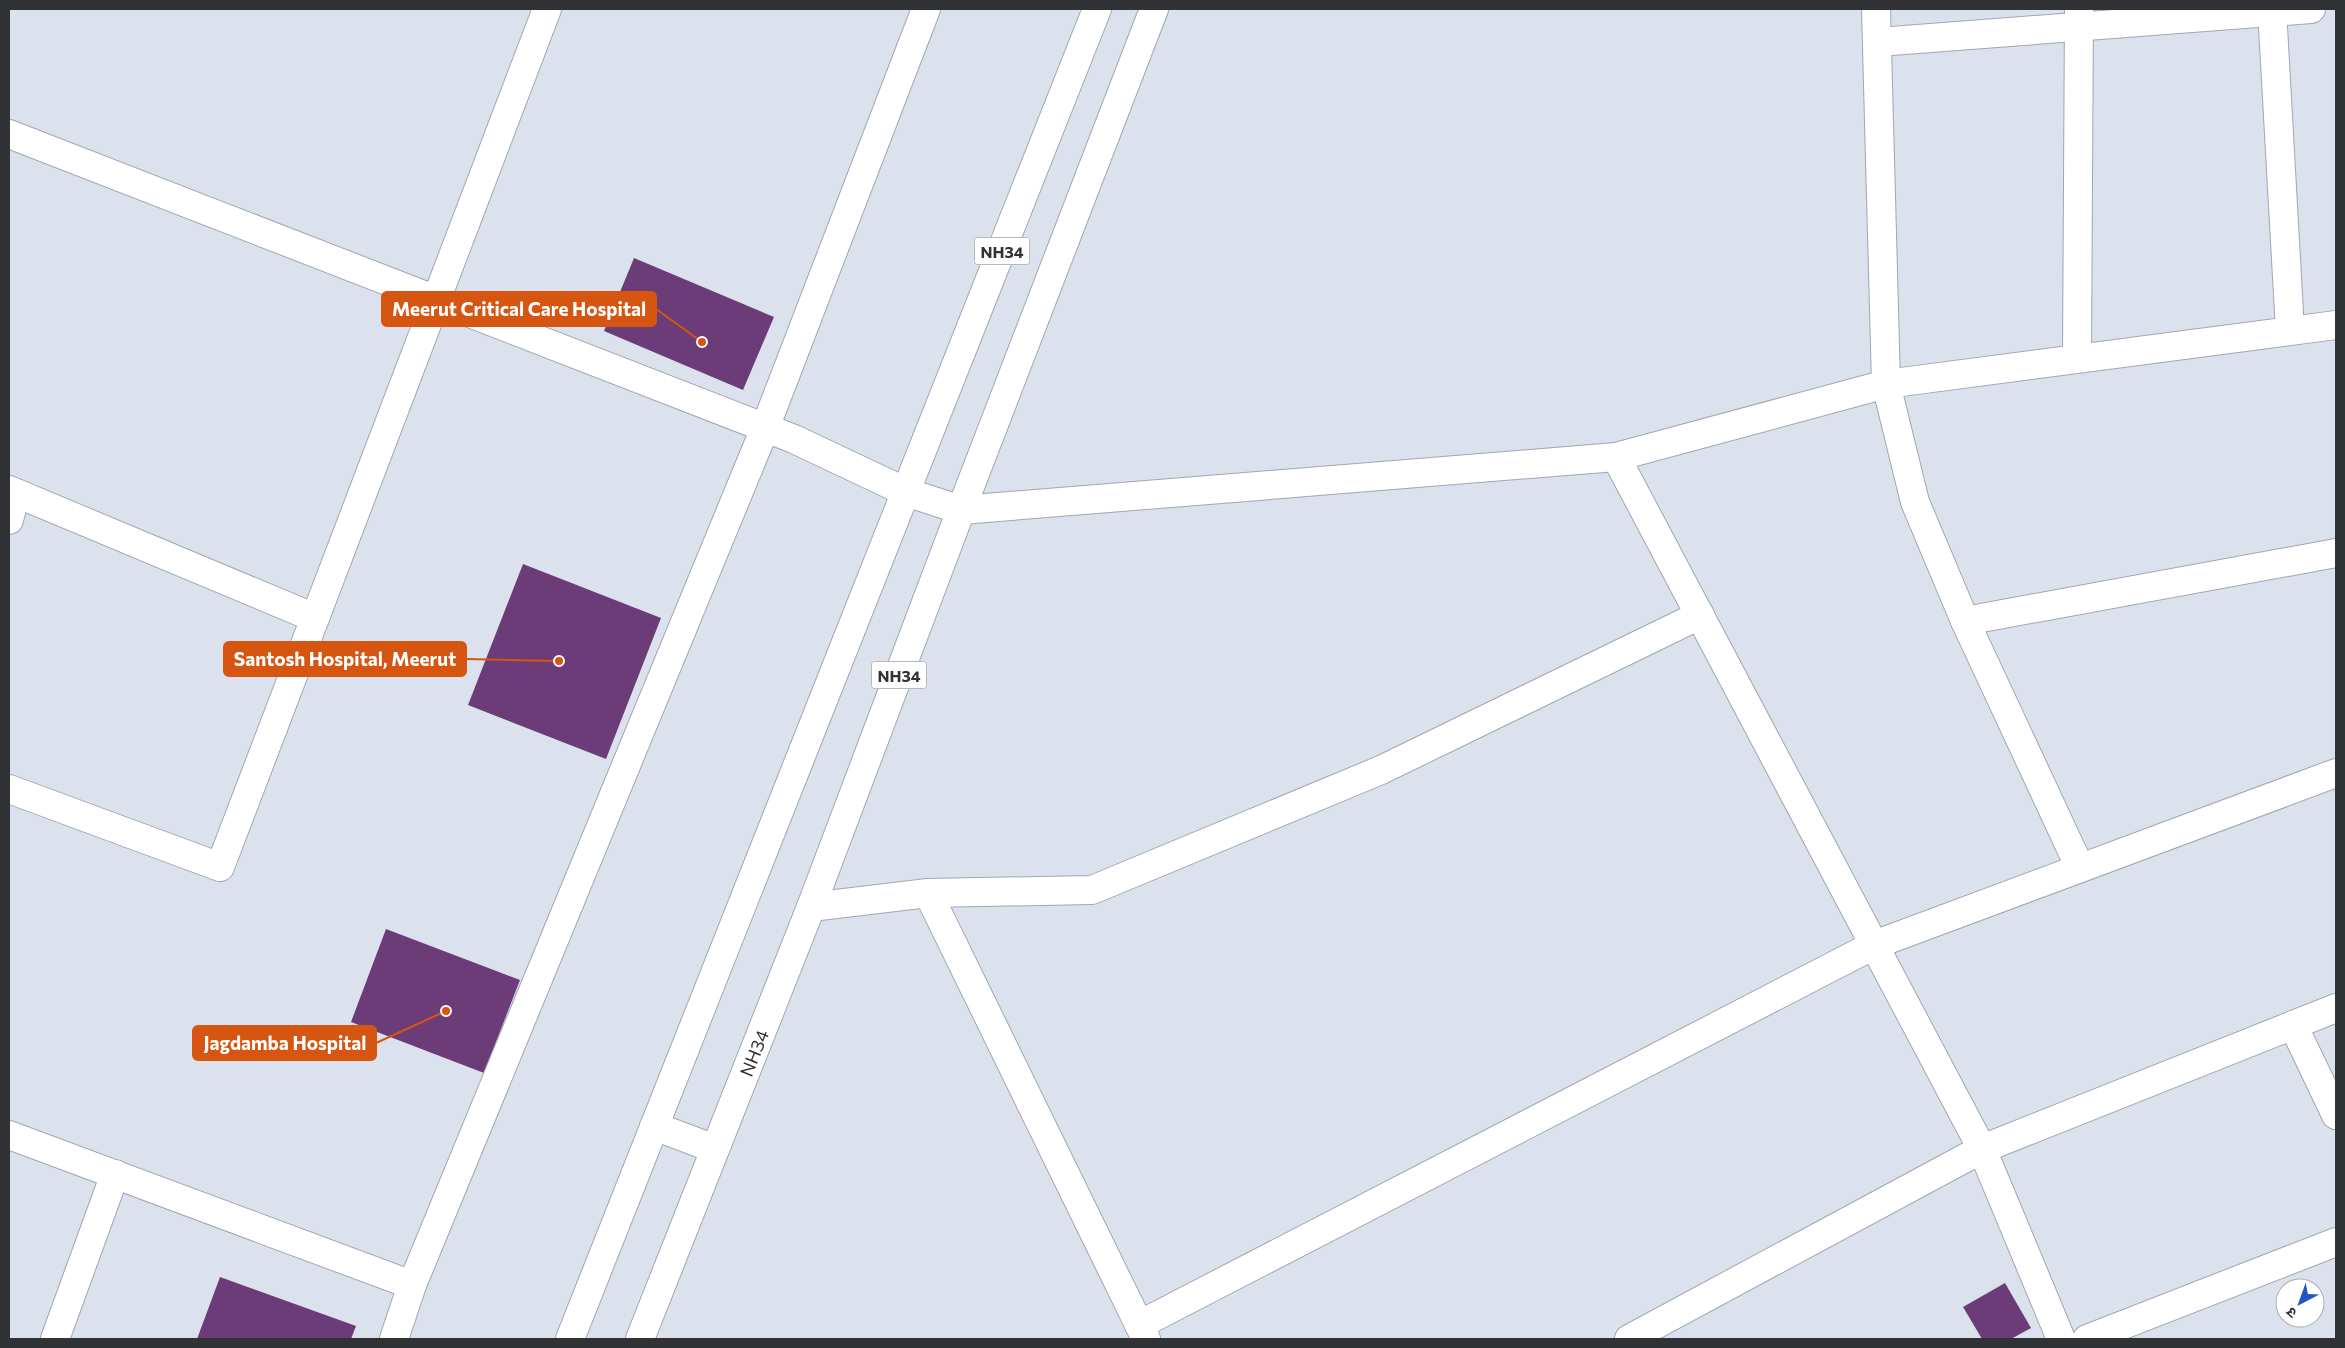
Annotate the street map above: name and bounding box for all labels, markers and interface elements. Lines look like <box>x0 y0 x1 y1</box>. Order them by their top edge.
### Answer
road number: NH34 <box>974 238 1030 264</box>
callout: Meerut Critical Care Hospital <box>382 292 656 326</box>
text: Meerut Critical Care Hospital <box>392 297 646 320</box>
callout: Santosh Hospital, Meerut <box>224 642 466 676</box>
text: Santosh Hospital, Meerut <box>234 647 456 670</box>
road number: NH34 <box>872 662 926 688</box>
callout: Jagdamba Hospital <box>193 1026 376 1060</box>
street label: NH34 <box>735 1026 773 1079</box>
text: Jagdamba Hospital <box>203 1031 367 1054</box>
north arrow <box>2275 1278 2325 1328</box>
text: उ <box>2282 1304 2300 1322</box>

